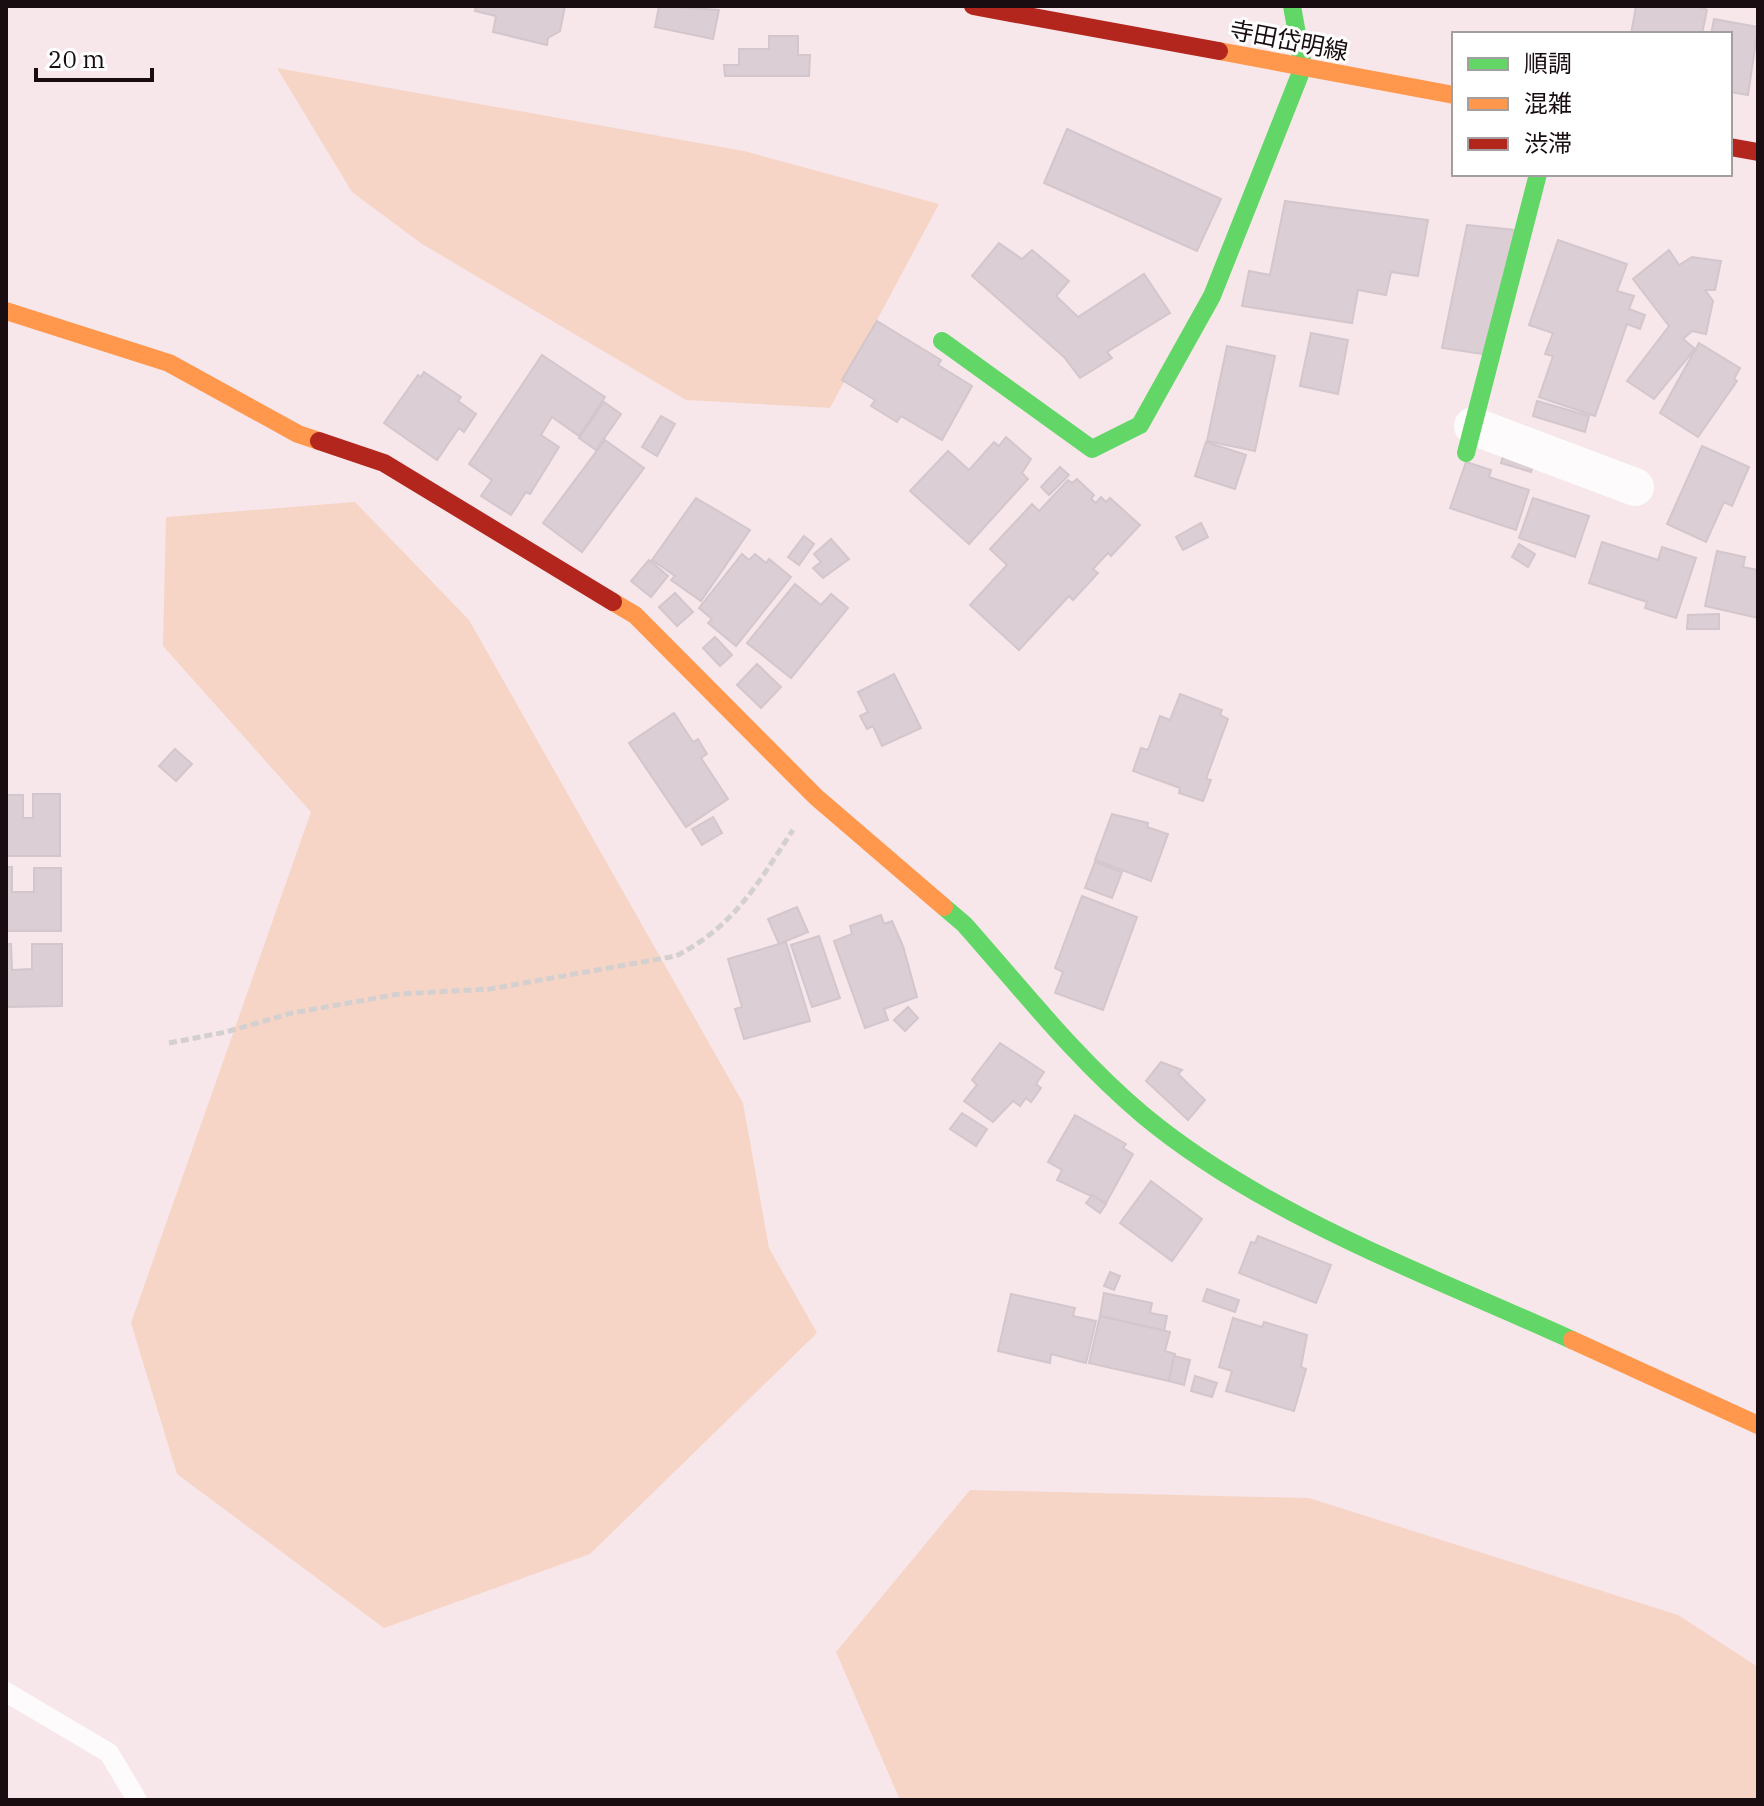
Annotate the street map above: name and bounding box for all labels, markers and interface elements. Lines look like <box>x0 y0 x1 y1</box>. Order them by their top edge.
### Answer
street label: 寺田岱明線 <box>1227 13 1351 67</box>
scale bar <box>36 32 152 82</box>
legend <box>1452 32 1732 176</box>
text: 20 m <box>48 43 105 75</box>
text: 順調 <box>1524 47 1572 79</box>
text: 混雑 <box>1524 87 1572 119</box>
text: 渋滞 <box>1524 127 1572 159</box>

